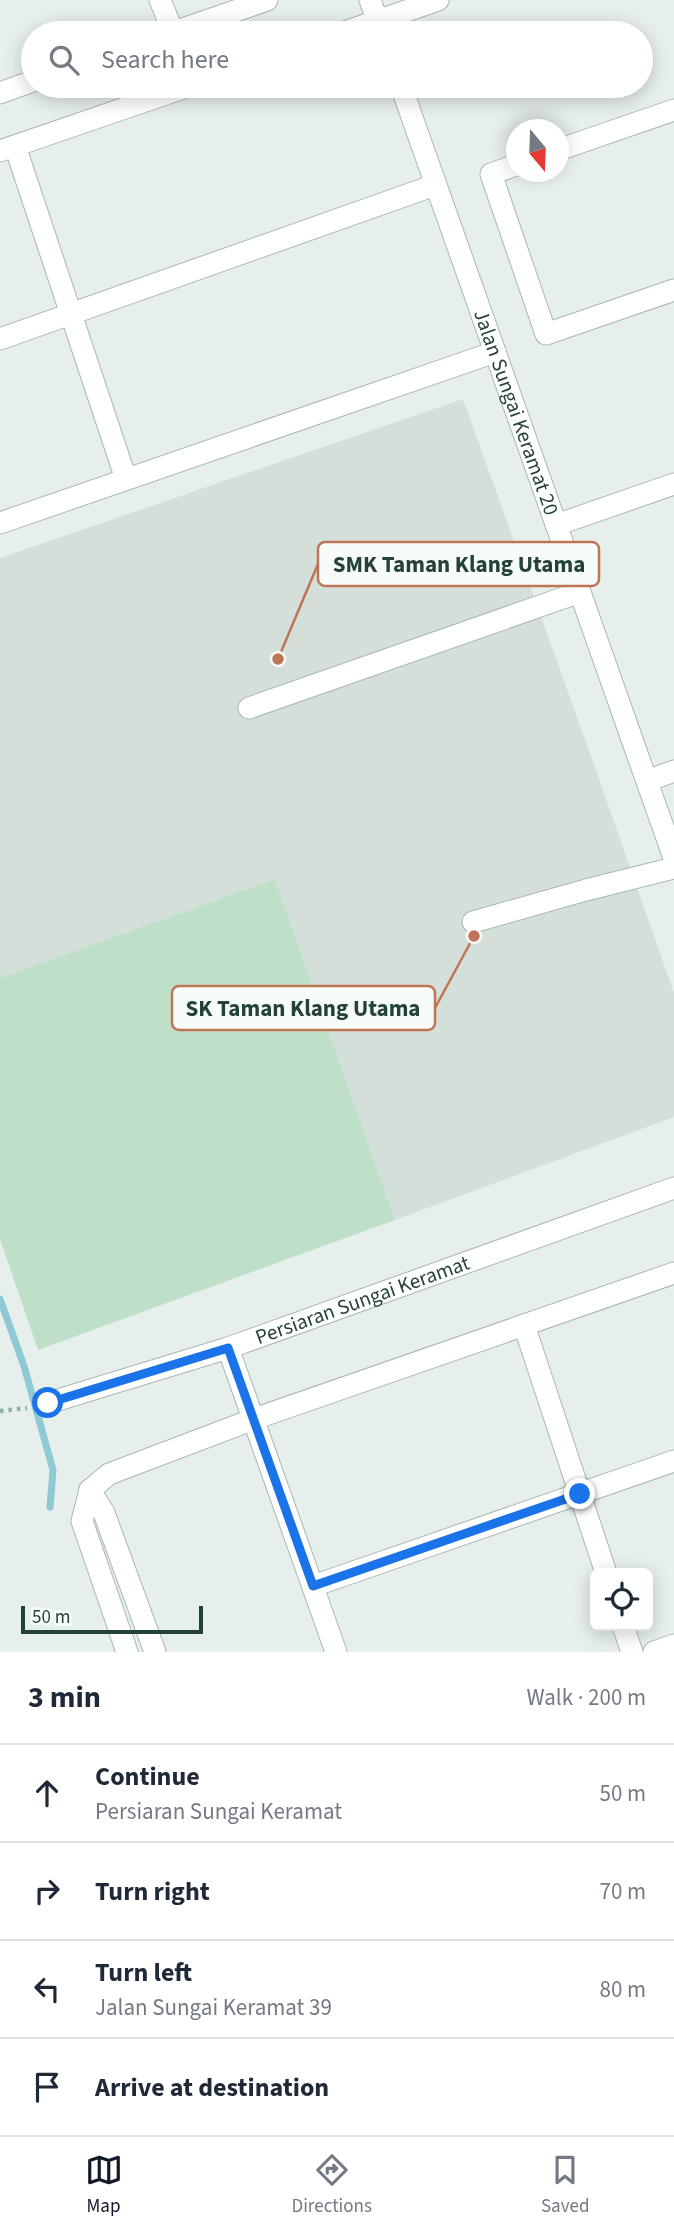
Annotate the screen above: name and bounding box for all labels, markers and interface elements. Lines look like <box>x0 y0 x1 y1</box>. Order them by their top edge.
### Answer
search box <box>21 21 653 98</box>
icon: search <box>45 41 83 79</box>
text: Search here <box>101 41 229 78</box>
north arrow <box>506 119 569 182</box>
street label: Jalan Sungai Keramat 20 <box>466 305 567 519</box>
callout: SMK Taman Klang Utama <box>318 542 599 586</box>
text: SMK Taman Klang Utama <box>333 548 585 581</box>
callout: SK Taman Klang Utama <box>172 986 435 1030</box>
text: SK Taman Klang Utama <box>186 992 421 1025</box>
street label: Persiaran Sungai Keramat <box>251 1248 474 1352</box>
route start <box>32 1387 63 1418</box>
route end <box>564 1478 595 1509</box>
map controls <box>590 1568 653 1631</box>
button: locate <box>590 1568 653 1631</box>
scale bar <box>21 1603 203 1635</box>
text: 50 m <box>32 1604 70 1631</box>
text: 3 min <box>28 1676 101 1719</box>
text: Walk · 200 m <box>527 1681 646 1714</box>
text: Continue <box>95 1758 200 1795</box>
icon: ahead <box>28 1774 66 1812</box>
text: 50 m <box>599 1777 646 1810</box>
text: Persiaran Sungai Keramat <box>95 1795 342 1828</box>
icon: right <box>28 1872 66 1910</box>
text: Turn right <box>95 1873 210 1910</box>
text: 70 m <box>599 1875 646 1908</box>
text: Turn left <box>95 1954 192 1991</box>
icon: left <box>28 1970 66 2008</box>
text: 80 m <box>599 1973 646 2006</box>
text: Jalan Sungai Keramat 39 <box>95 1991 332 2024</box>
icon: arrive <box>28 2068 66 2106</box>
text: Arrive at destination <box>95 2069 329 2106</box>
tab: Map <box>85 2151 123 2220</box>
tab: Directions <box>292 2151 372 2220</box>
tab: Saved <box>541 2151 589 2220</box>

